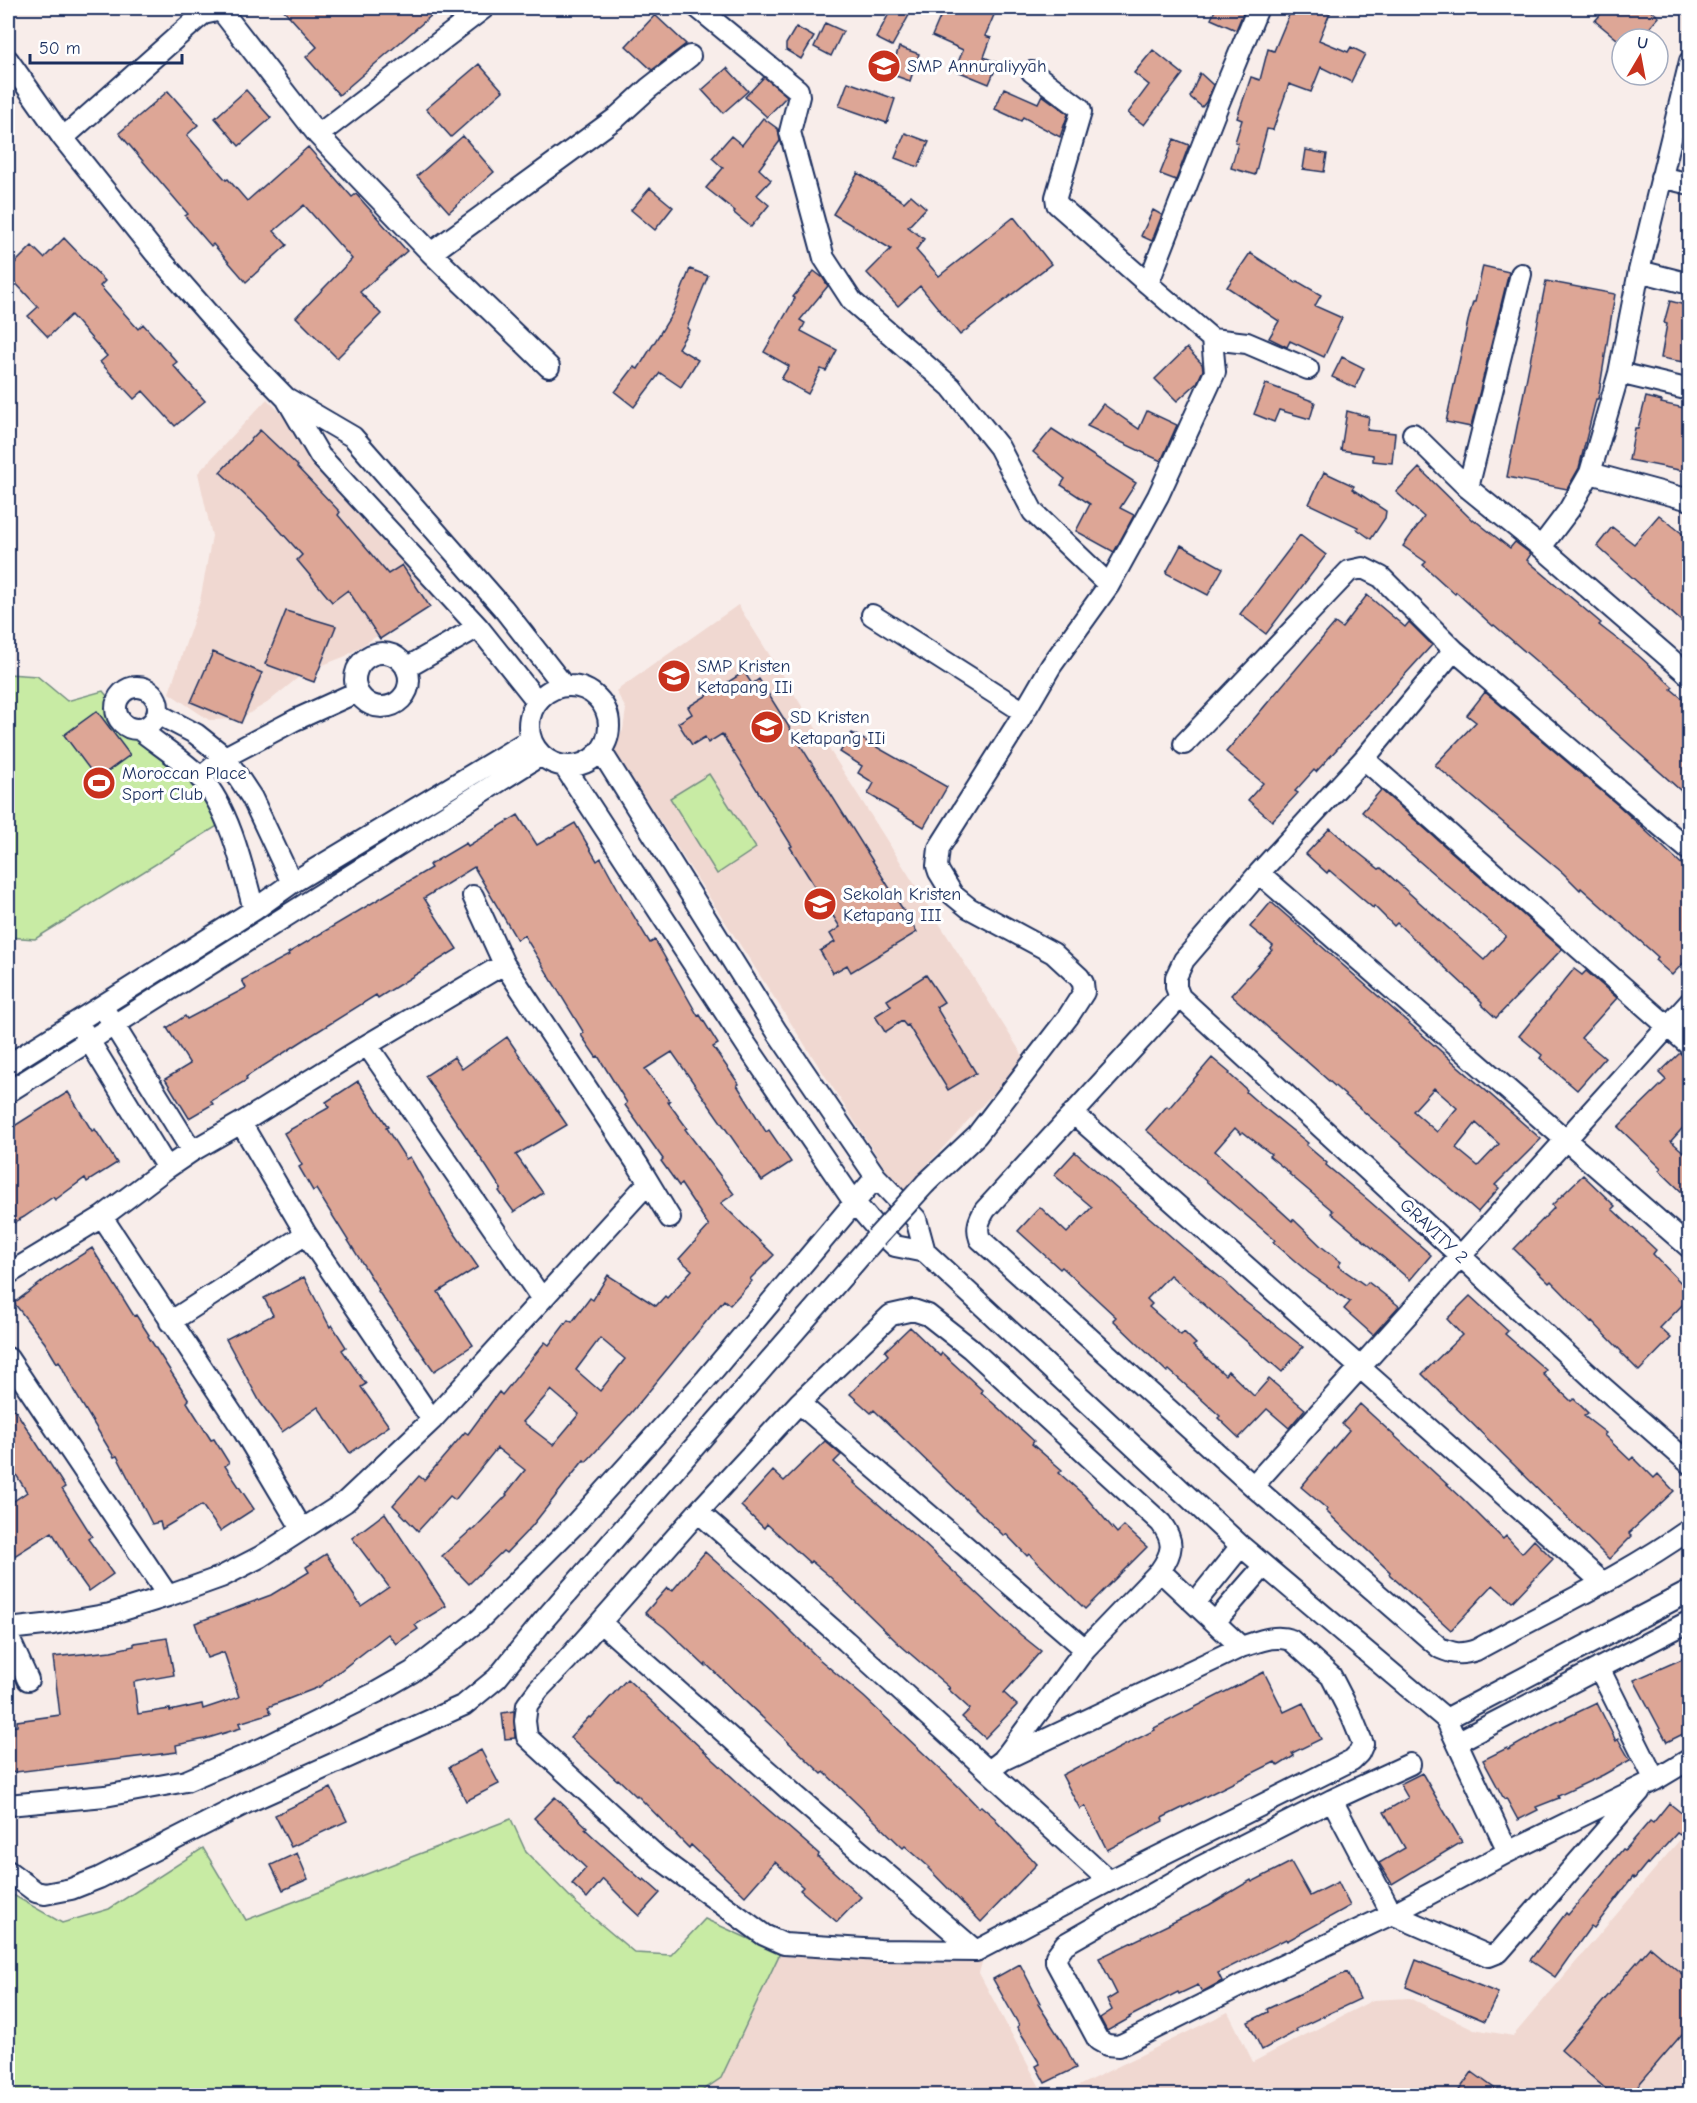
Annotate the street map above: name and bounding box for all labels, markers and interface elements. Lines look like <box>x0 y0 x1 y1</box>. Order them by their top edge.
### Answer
scale bar <box>30 27 182 65</box>
north arrow <box>1610 27 1670 87</box>
text: U <box>1636 33 1649 53</box>
text: 50 m <box>39 38 81 59</box>
school or university icon: SMP Annuraliyyah <box>866 48 902 84</box>
place label: SMP Annuraliyyah <box>907 56 1047 77</box>
place label: SMP Kristen Ketapang IIi <box>697 656 793 698</box>
school or university icon: SMP Kristen Ketapang IIi <box>656 658 692 694</box>
place label: SD Kristen Ketapang IIi <box>790 707 886 749</box>
school or university icon: SD Kristen Ketapang IIi <box>749 709 785 745</box>
place label: Moroccan Place Sport Club <box>122 763 247 805</box>
sports icon: Moroccan Place Sport Club <box>81 765 117 801</box>
place label: Sekolah Kristen Ketapang III <box>843 884 961 926</box>
school or university icon: Sekolah Kristen Ketapang III <box>802 886 838 922</box>
street label: GRAVITY 2 <box>1395 1195 1472 1268</box>

